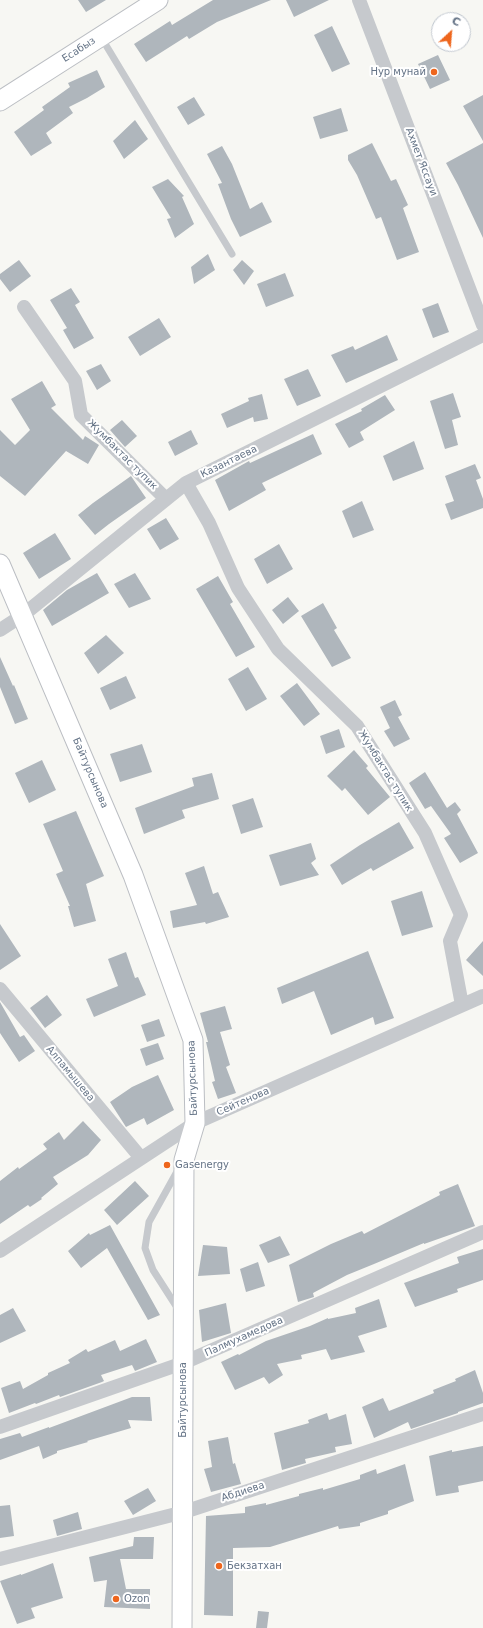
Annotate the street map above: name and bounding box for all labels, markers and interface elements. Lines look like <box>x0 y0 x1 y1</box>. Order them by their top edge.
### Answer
north arrow <box>431 12 471 52</box>
text: С <box>450 14 463 29</box>
street label: Есабыз <box>60 35 98 65</box>
place label: Нур мунай <box>370 66 426 78</box>
marker: Нур мунай <box>429 67 439 77</box>
street label: Ахмет Яссауи <box>403 126 439 198</box>
street label: Жумбактас тупик <box>85 418 159 492</box>
street label: Казантаева <box>199 443 259 481</box>
street label: Жумбактас тупик <box>355 728 415 814</box>
street label: Байтурсынова <box>70 736 110 810</box>
street label: Байтурсынова <box>186 1040 200 1116</box>
street label: Алпамышева <box>43 1044 97 1104</box>
street label: Сейтенова <box>215 1085 271 1119</box>
place label: Gasenergy <box>175 1159 229 1171</box>
marker: Gasenergy <box>162 1160 172 1170</box>
street label: Палмухамедова <box>203 1314 285 1360</box>
street label: Байтурсынова <box>177 1362 189 1438</box>
street label: Абдиева <box>220 1479 266 1505</box>
place label: Бекзатхан <box>227 1560 282 1572</box>
marker: Бекзатхан <box>214 1561 224 1571</box>
place label: Ozon <box>124 1593 150 1605</box>
marker: Ozon <box>111 1594 121 1604</box>

